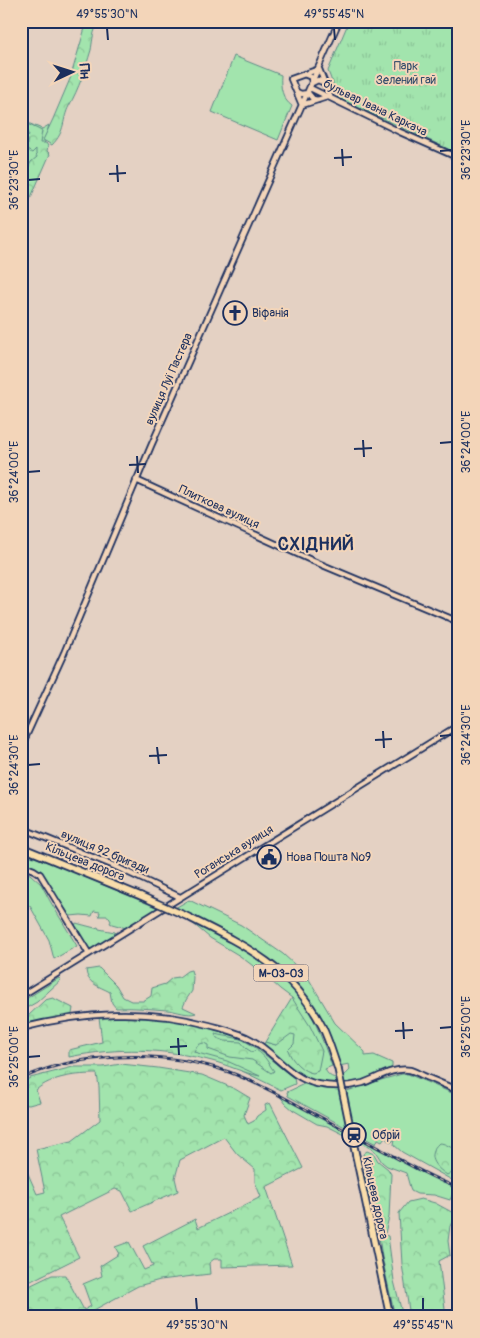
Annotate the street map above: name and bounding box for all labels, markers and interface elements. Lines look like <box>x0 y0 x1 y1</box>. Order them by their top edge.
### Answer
text: 49°55'30"N <box>76 7 138 22</box>
text: 49°55'45"N <box>304 7 364 22</box>
north arrow <box>48 48 98 98</box>
park label: Парк Зелений гай <box>376 59 436 88</box>
text: Пн <box>75 63 93 79</box>
street label: бульвар Івана Каркача <box>320 76 430 140</box>
text: 36°23'30"E <box>459 120 474 180</box>
text: 36°23'30"E <box>7 150 22 210</box>
church icon: Віфанія <box>222 300 248 326</box>
place label: Віфанія <box>252 306 289 321</box>
street label: вулиця Луї Пастера <box>142 330 196 427</box>
text: 36°24'00"E <box>459 411 474 473</box>
text: 36°24'00"E <box>7 441 22 503</box>
street label: Плиткова вулиця <box>176 482 262 532</box>
district label: СХІДНИЙ <box>278 533 354 556</box>
text: 36°24'30"E <box>459 705 474 766</box>
text: 36°24'30"E <box>7 735 22 796</box>
street label: Роганська вулиця <box>192 822 276 882</box>
street label: вулиця 92 бригади <box>59 827 152 878</box>
street label: Кільцева дорога <box>43 839 127 885</box>
public building icon: Нова Пошта №9 <box>256 844 282 870</box>
place label: Нова Пошта №9 <box>286 850 371 865</box>
road number: М-03-03 <box>254 964 308 981</box>
text: 36°25'00"E <box>459 996 474 1058</box>
text: 36°25'00"E <box>7 1026 22 1088</box>
station icon: Обрій <box>341 1122 367 1148</box>
place label: Обрій <box>372 1128 400 1143</box>
street label: Кільцева дорога <box>359 1155 391 1241</box>
text: 49°55'30"N <box>166 1318 228 1333</box>
text: 49°55'45"N <box>393 1318 453 1333</box>

